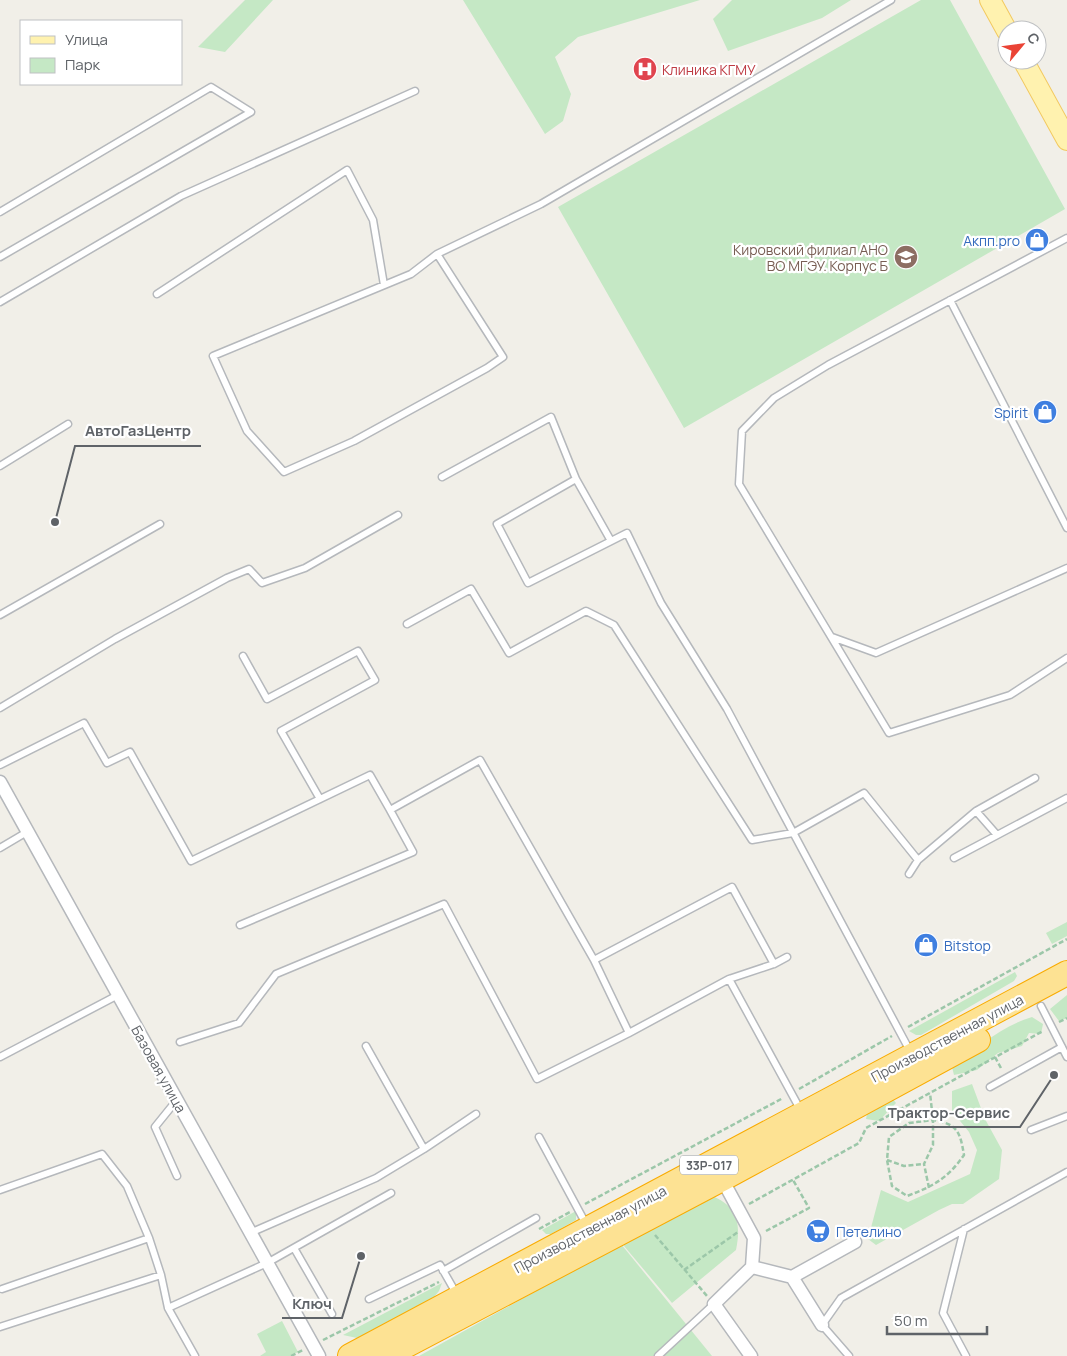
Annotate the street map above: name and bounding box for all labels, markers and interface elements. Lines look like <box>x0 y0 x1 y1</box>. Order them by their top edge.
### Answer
legend <box>20 20 182 85</box>
north arrow <box>997 20 1047 70</box>
text: Улица <box>65 29 108 50</box>
text: С <box>1023 29 1045 48</box>
text: Парк <box>65 54 101 75</box>
hospital icon: Клиника КГМУ <box>632 56 658 82</box>
place label: Клиника КГМУ <box>662 60 756 79</box>
shop icon: Акпп.pro <box>1024 227 1050 253</box>
place label: Акпп.pro <box>963 231 1020 250</box>
place label: Кировский филиал АНО ВО МГЭУ. Корпус Б <box>733 240 889 275</box>
school or university icon: Кировский филиал АНО ВО МГЭУ. Корпус Б <box>893 244 919 270</box>
shop icon: Spirit <box>1032 399 1058 425</box>
place label: Spirit <box>994 403 1028 422</box>
callout: АвтоГазЦентр <box>75 416 201 446</box>
text: АвтоГазЦентр <box>85 420 191 441</box>
shop icon: Bitstop <box>913 932 939 958</box>
place label: Bitstop <box>944 936 991 955</box>
street label: Производственная улица <box>867 990 1027 1086</box>
street label: Базовая улица <box>127 1022 191 1116</box>
callout: Трактор-Сервис <box>877 1097 1020 1127</box>
text: Трактор-Сервис <box>888 1102 1011 1123</box>
road number: 33Р-017 <box>680 1156 738 1174</box>
street label: Производственная улица <box>510 1181 670 1277</box>
supermarket icon: Петелино <box>805 1218 831 1244</box>
place label: Петелино <box>836 1222 902 1241</box>
callout: Ключ <box>282 1288 342 1318</box>
text: Ключ <box>292 1293 332 1314</box>
scale bar <box>887 1304 987 1336</box>
text: 50 m <box>894 1310 928 1331</box>

